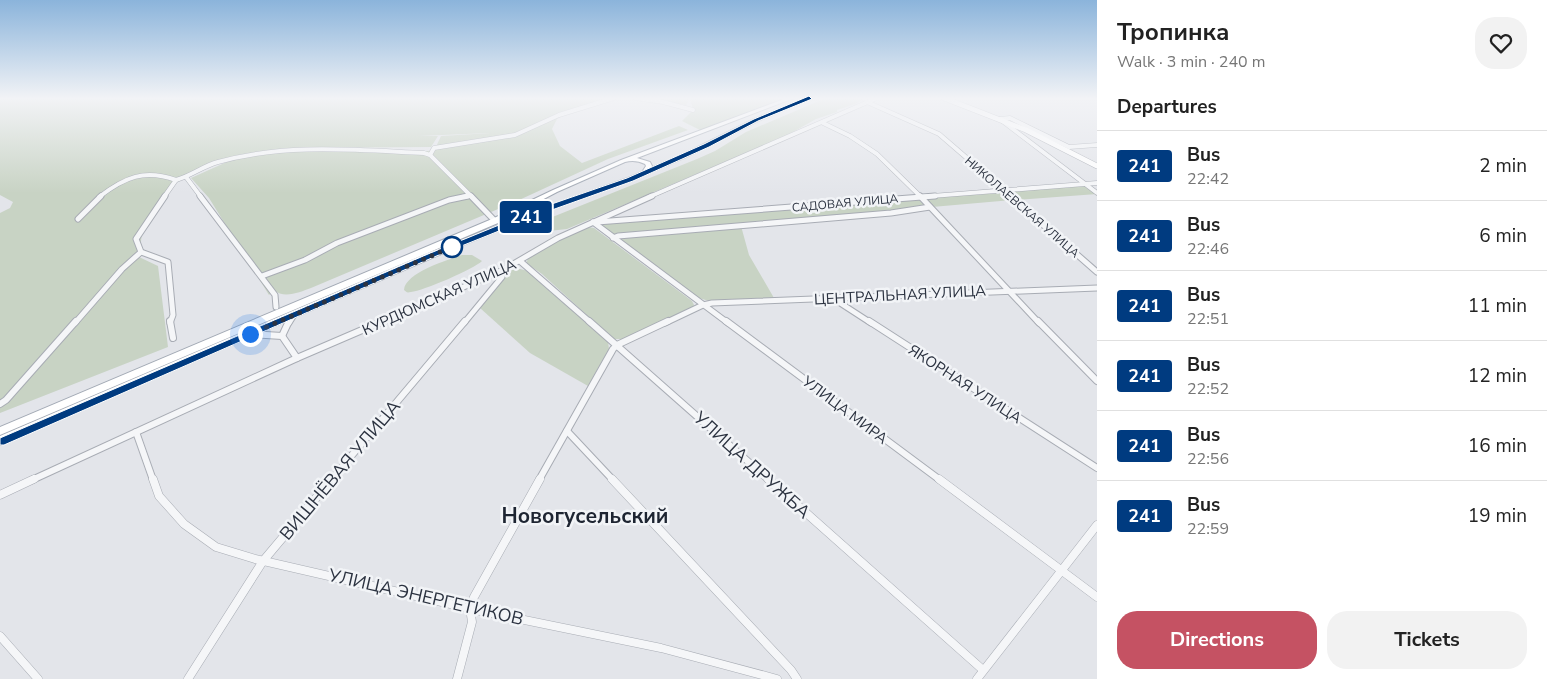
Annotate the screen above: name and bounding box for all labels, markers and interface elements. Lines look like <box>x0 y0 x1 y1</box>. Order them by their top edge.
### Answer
text: Тропинка <box>1117 16 1229 48</box>
button: heart <box>1475 17 1527 69</box>
text: Walk · 3 min · 240 m <box>1117 51 1265 73</box>
text: Departures <box>1117 94 1217 120</box>
text: Bus <box>1187 142 1220 168</box>
street label: НИКОЛАЕВСКАЯ УЛИЦА <box>961 153 1083 261</box>
text: 2 min <box>1479 153 1527 179</box>
text: 241 <box>1128 154 1161 178</box>
text: 22:42 <box>1187 168 1229 190</box>
street label: САДОВАЯ УЛИЦА <box>791 190 899 216</box>
line badge: 241 <box>497 201 555 233</box>
text: 241 <box>510 205 542 229</box>
text: Bus <box>1187 212 1220 238</box>
text: 6 min <box>1479 223 1527 249</box>
text: 241 <box>1128 224 1161 248</box>
unlabelled marker <box>441 236 463 258</box>
text: 22:46 <box>1187 238 1229 260</box>
street label: КУРДЮМСКАЯ УЛИЦА <box>359 254 519 340</box>
street label: ЦЕНТРАЛЬНАЯ УЛИЦА <box>813 281 987 309</box>
text: Bus <box>1187 282 1220 308</box>
text: 11 min <box>1468 293 1527 319</box>
text: 241 <box>1128 294 1161 318</box>
text: 22:51 <box>1187 308 1229 330</box>
your location <box>238 322 263 347</box>
street label: ЯКОРНАЯ УЛИЦА <box>904 340 1026 428</box>
text: Bus <box>1187 352 1220 378</box>
text: 12 min <box>1468 363 1527 389</box>
text: 241 <box>1128 364 1161 388</box>
street label: УЛИЦА МИРА <box>798 371 892 449</box>
text: 22:52 <box>1187 378 1229 400</box>
street label: ВИШНЁВАЯ УЛИЦА <box>274 395 406 545</box>
street label: УЛИЦА ДРУЖБА <box>688 405 816 524</box>
text: Bus <box>1187 422 1220 448</box>
text: 16 min <box>1468 433 1527 459</box>
text: 241 <box>1128 434 1161 458</box>
text: 22:56 <box>1187 448 1229 470</box>
text: Bus <box>1187 492 1220 518</box>
district label: Новогусельский <box>501 502 669 530</box>
text: 19 min <box>1468 503 1527 529</box>
text: 241 <box>1128 504 1161 528</box>
text: 22:59 <box>1187 518 1229 540</box>
street label: УЛИЦА ЭНЕРГЕТИКОВ <box>325 563 526 631</box>
button: Directions <box>1117 611 1317 669</box>
button: Tickets <box>1327 611 1527 669</box>

